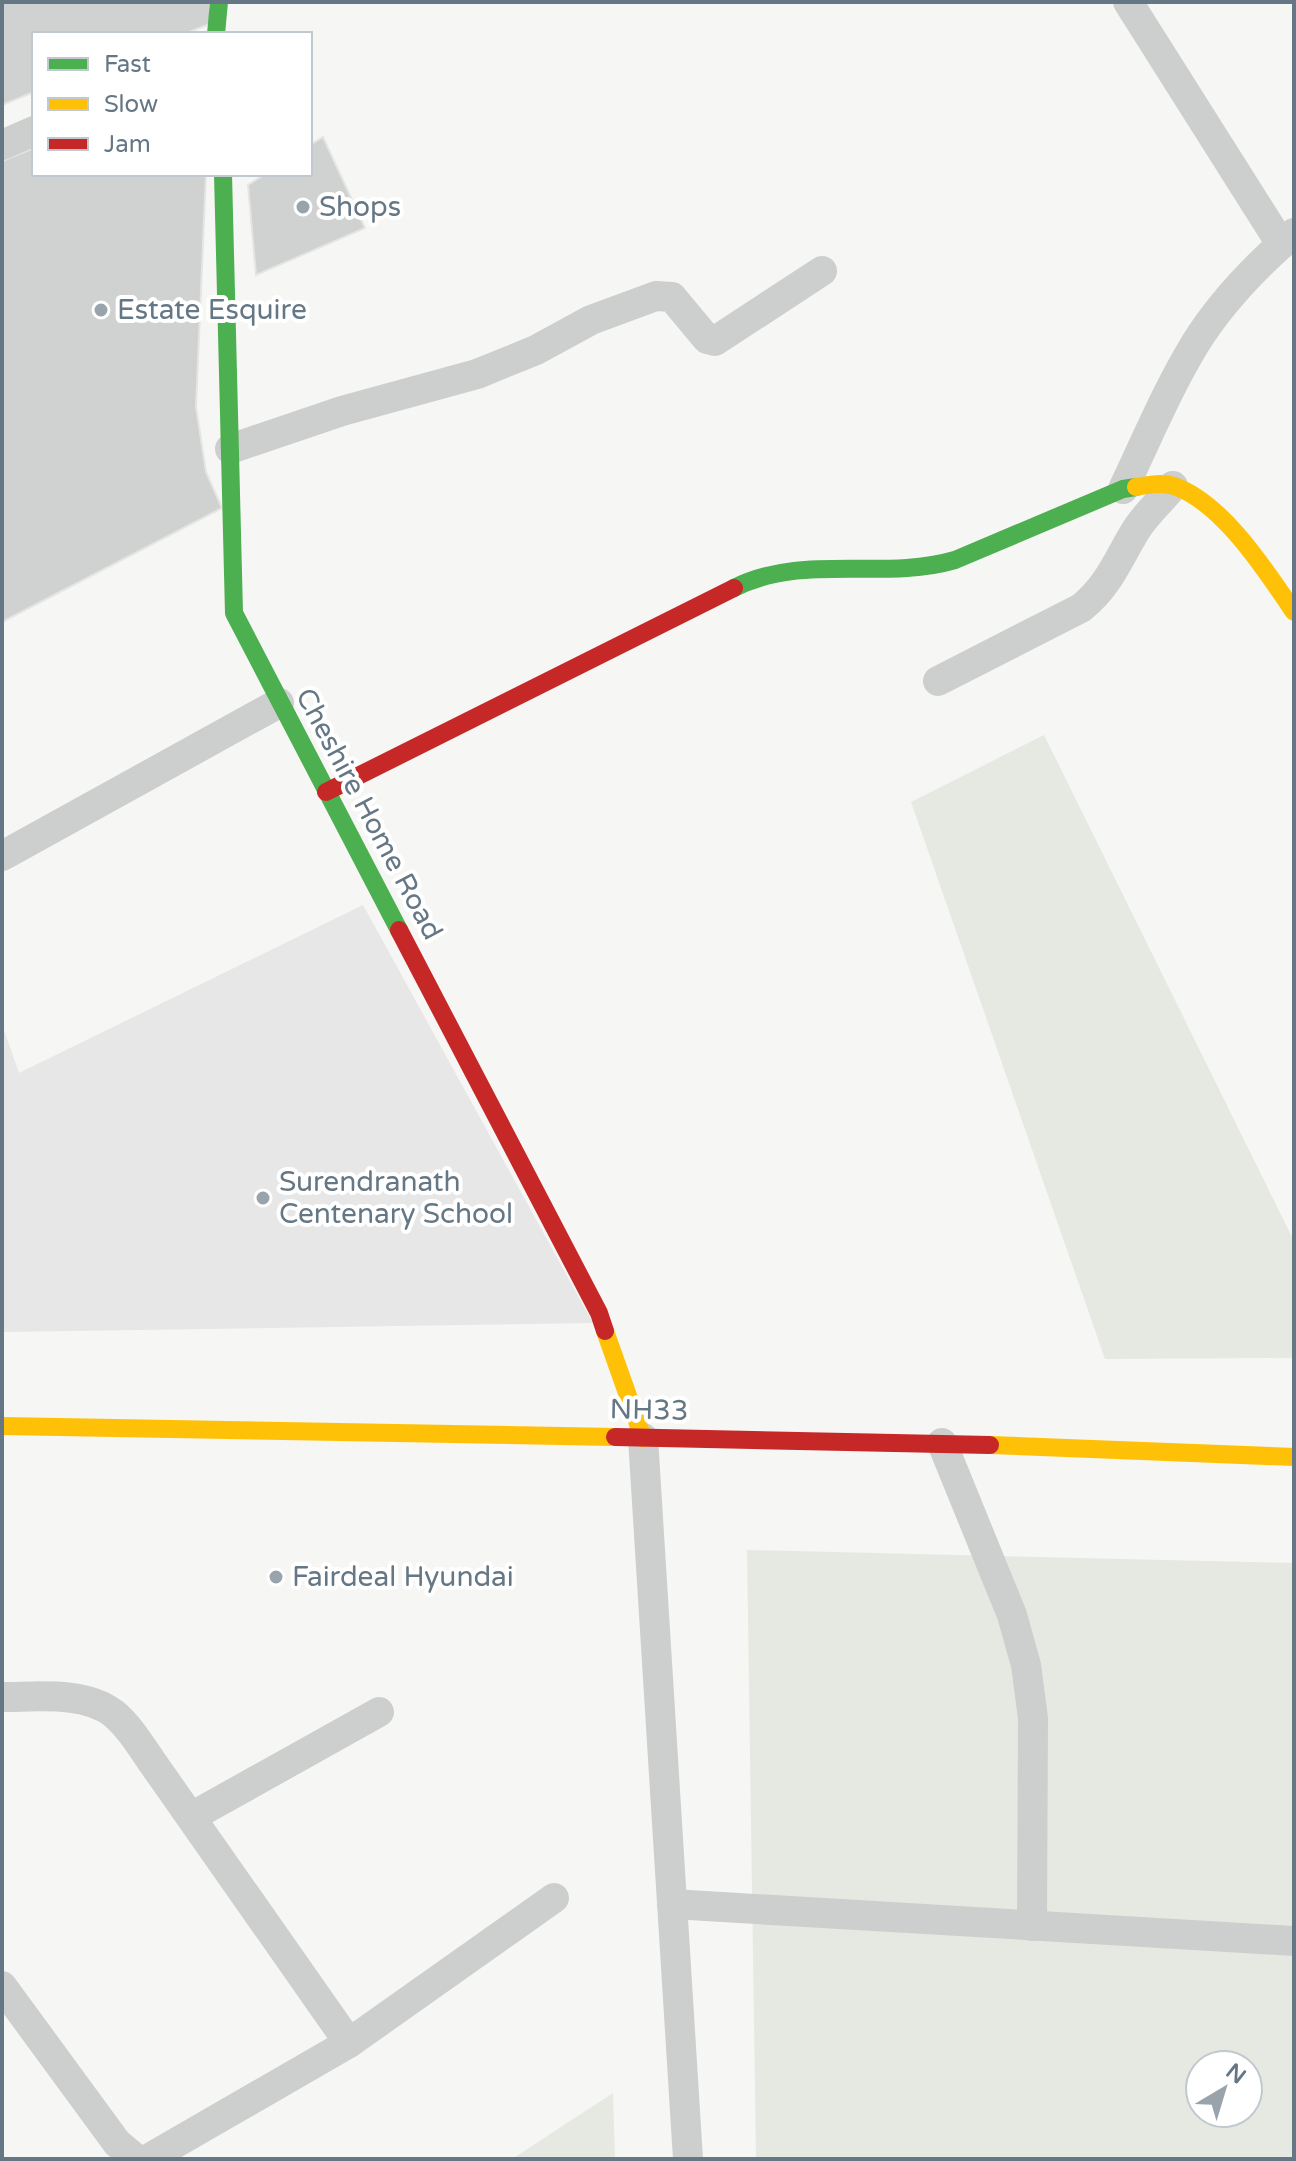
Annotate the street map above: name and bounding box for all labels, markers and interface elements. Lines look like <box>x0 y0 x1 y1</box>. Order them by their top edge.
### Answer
legend <box>32 32 312 176</box>
text: Fast <box>104 50 151 79</box>
text: Slow <box>104 90 158 119</box>
text: Jam <box>104 130 151 159</box>
place label: Shops <box>319 190 401 224</box>
marker: Shops <box>294 198 312 216</box>
place label: Estate Esquire <box>117 293 307 327</box>
marker: Estate Esquire <box>92 301 110 319</box>
street label: Cheshire Home Road <box>288 682 450 946</box>
place label: Surendranath Centenary School <box>279 1165 513 1231</box>
marker: Surendranath Centenary School <box>254 1189 272 1207</box>
street label: NH33 <box>609 1392 689 1428</box>
place label: Fairdeal Hyundai <box>292 1560 514 1594</box>
marker: Fairdeal Hyundai <box>267 1568 285 1586</box>
north arrow <box>1184 2049 1264 2129</box>
text: N <box>1221 2058 1251 2090</box>

